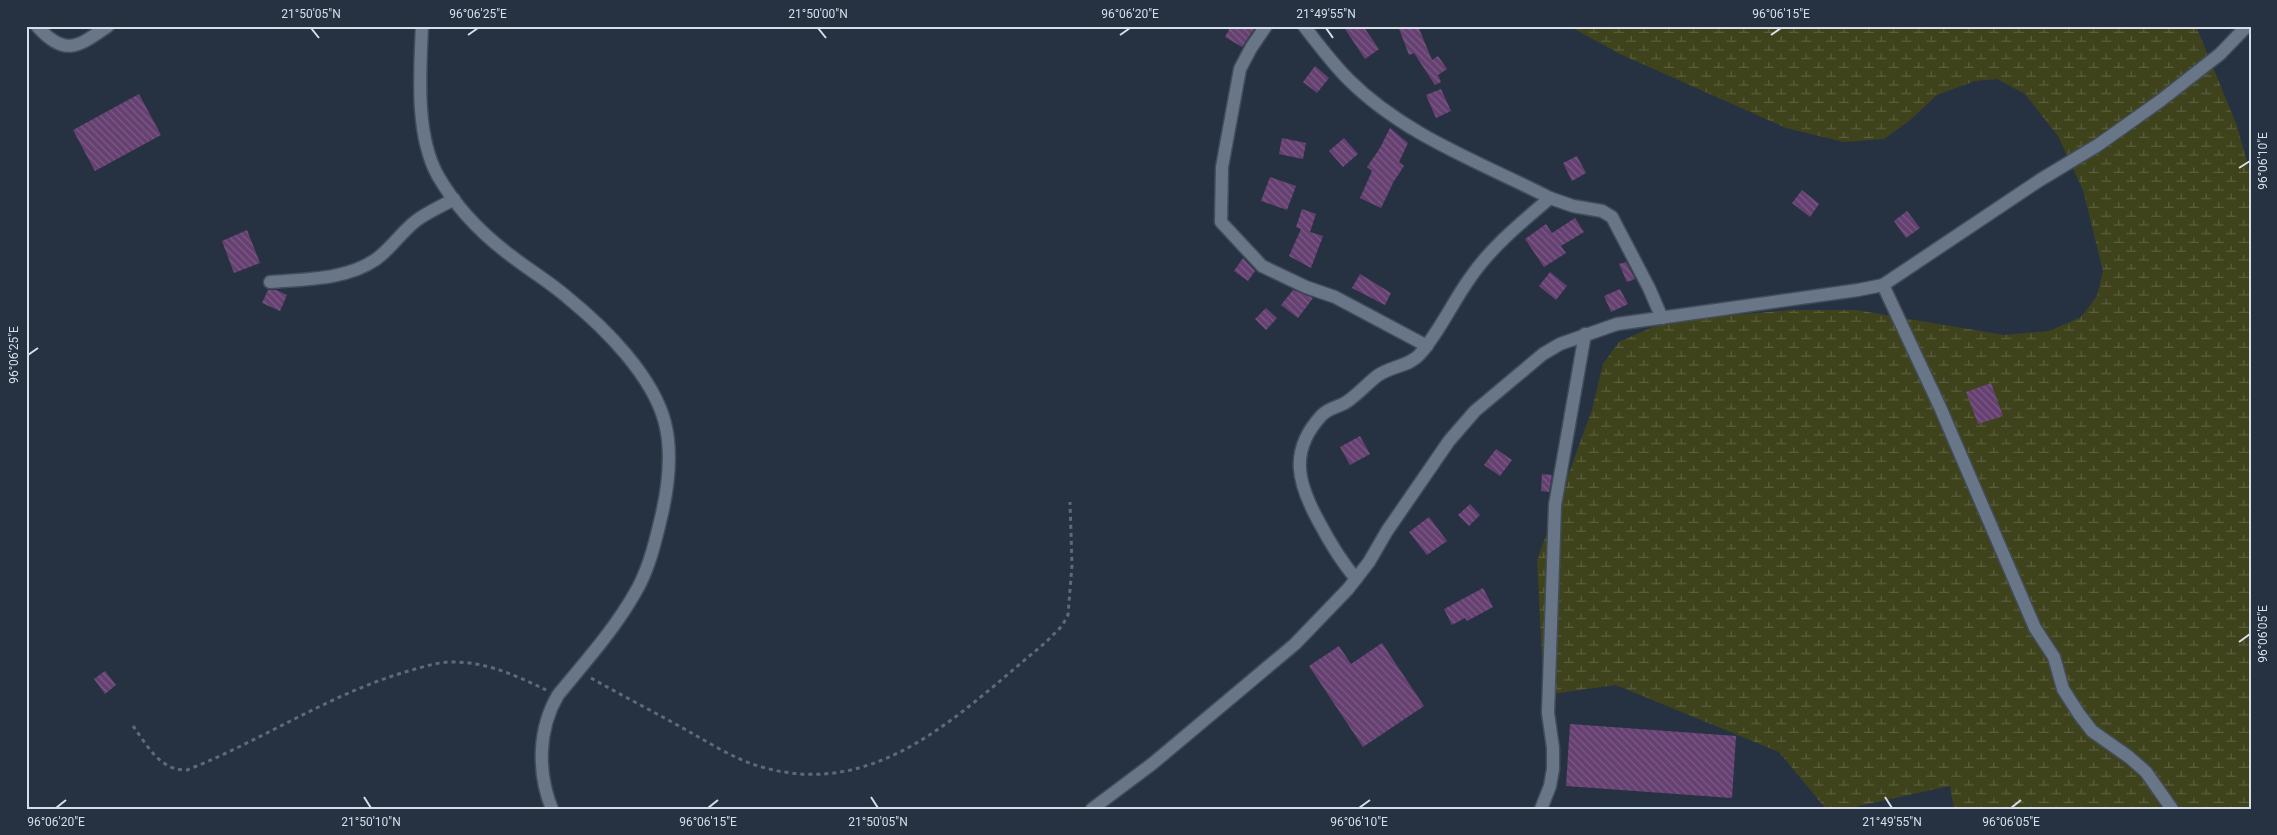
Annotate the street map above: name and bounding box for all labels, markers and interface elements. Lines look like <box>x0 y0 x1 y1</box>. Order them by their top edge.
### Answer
text: 21°50'05"N <box>281 7 341 21</box>
text: 96°06'25"E <box>449 7 507 21</box>
text: 21°50'00"N <box>788 7 848 21</box>
text: 96°06'20"E <box>1101 7 1159 21</box>
text: 21°49'55"N <box>1296 7 1356 21</box>
text: 96°06'15"E <box>1752 7 1810 21</box>
text: 96°06'10"E <box>2256 132 2270 190</box>
text: 96°06'25"E <box>7 326 21 384</box>
text: 96°06'05"E <box>2256 605 2270 663</box>
text: 96°06'20"E <box>27 815 85 829</box>
text: 21°50'10"N <box>341 815 401 829</box>
text: 96°06'15"E <box>679 815 737 829</box>
text: 21°50'05"N <box>848 815 908 829</box>
text: 96°06'10"E <box>1330 815 1388 829</box>
text: 21°49'55"N <box>1862 815 1922 829</box>
text: 96°06'05"E <box>1982 815 2040 829</box>

